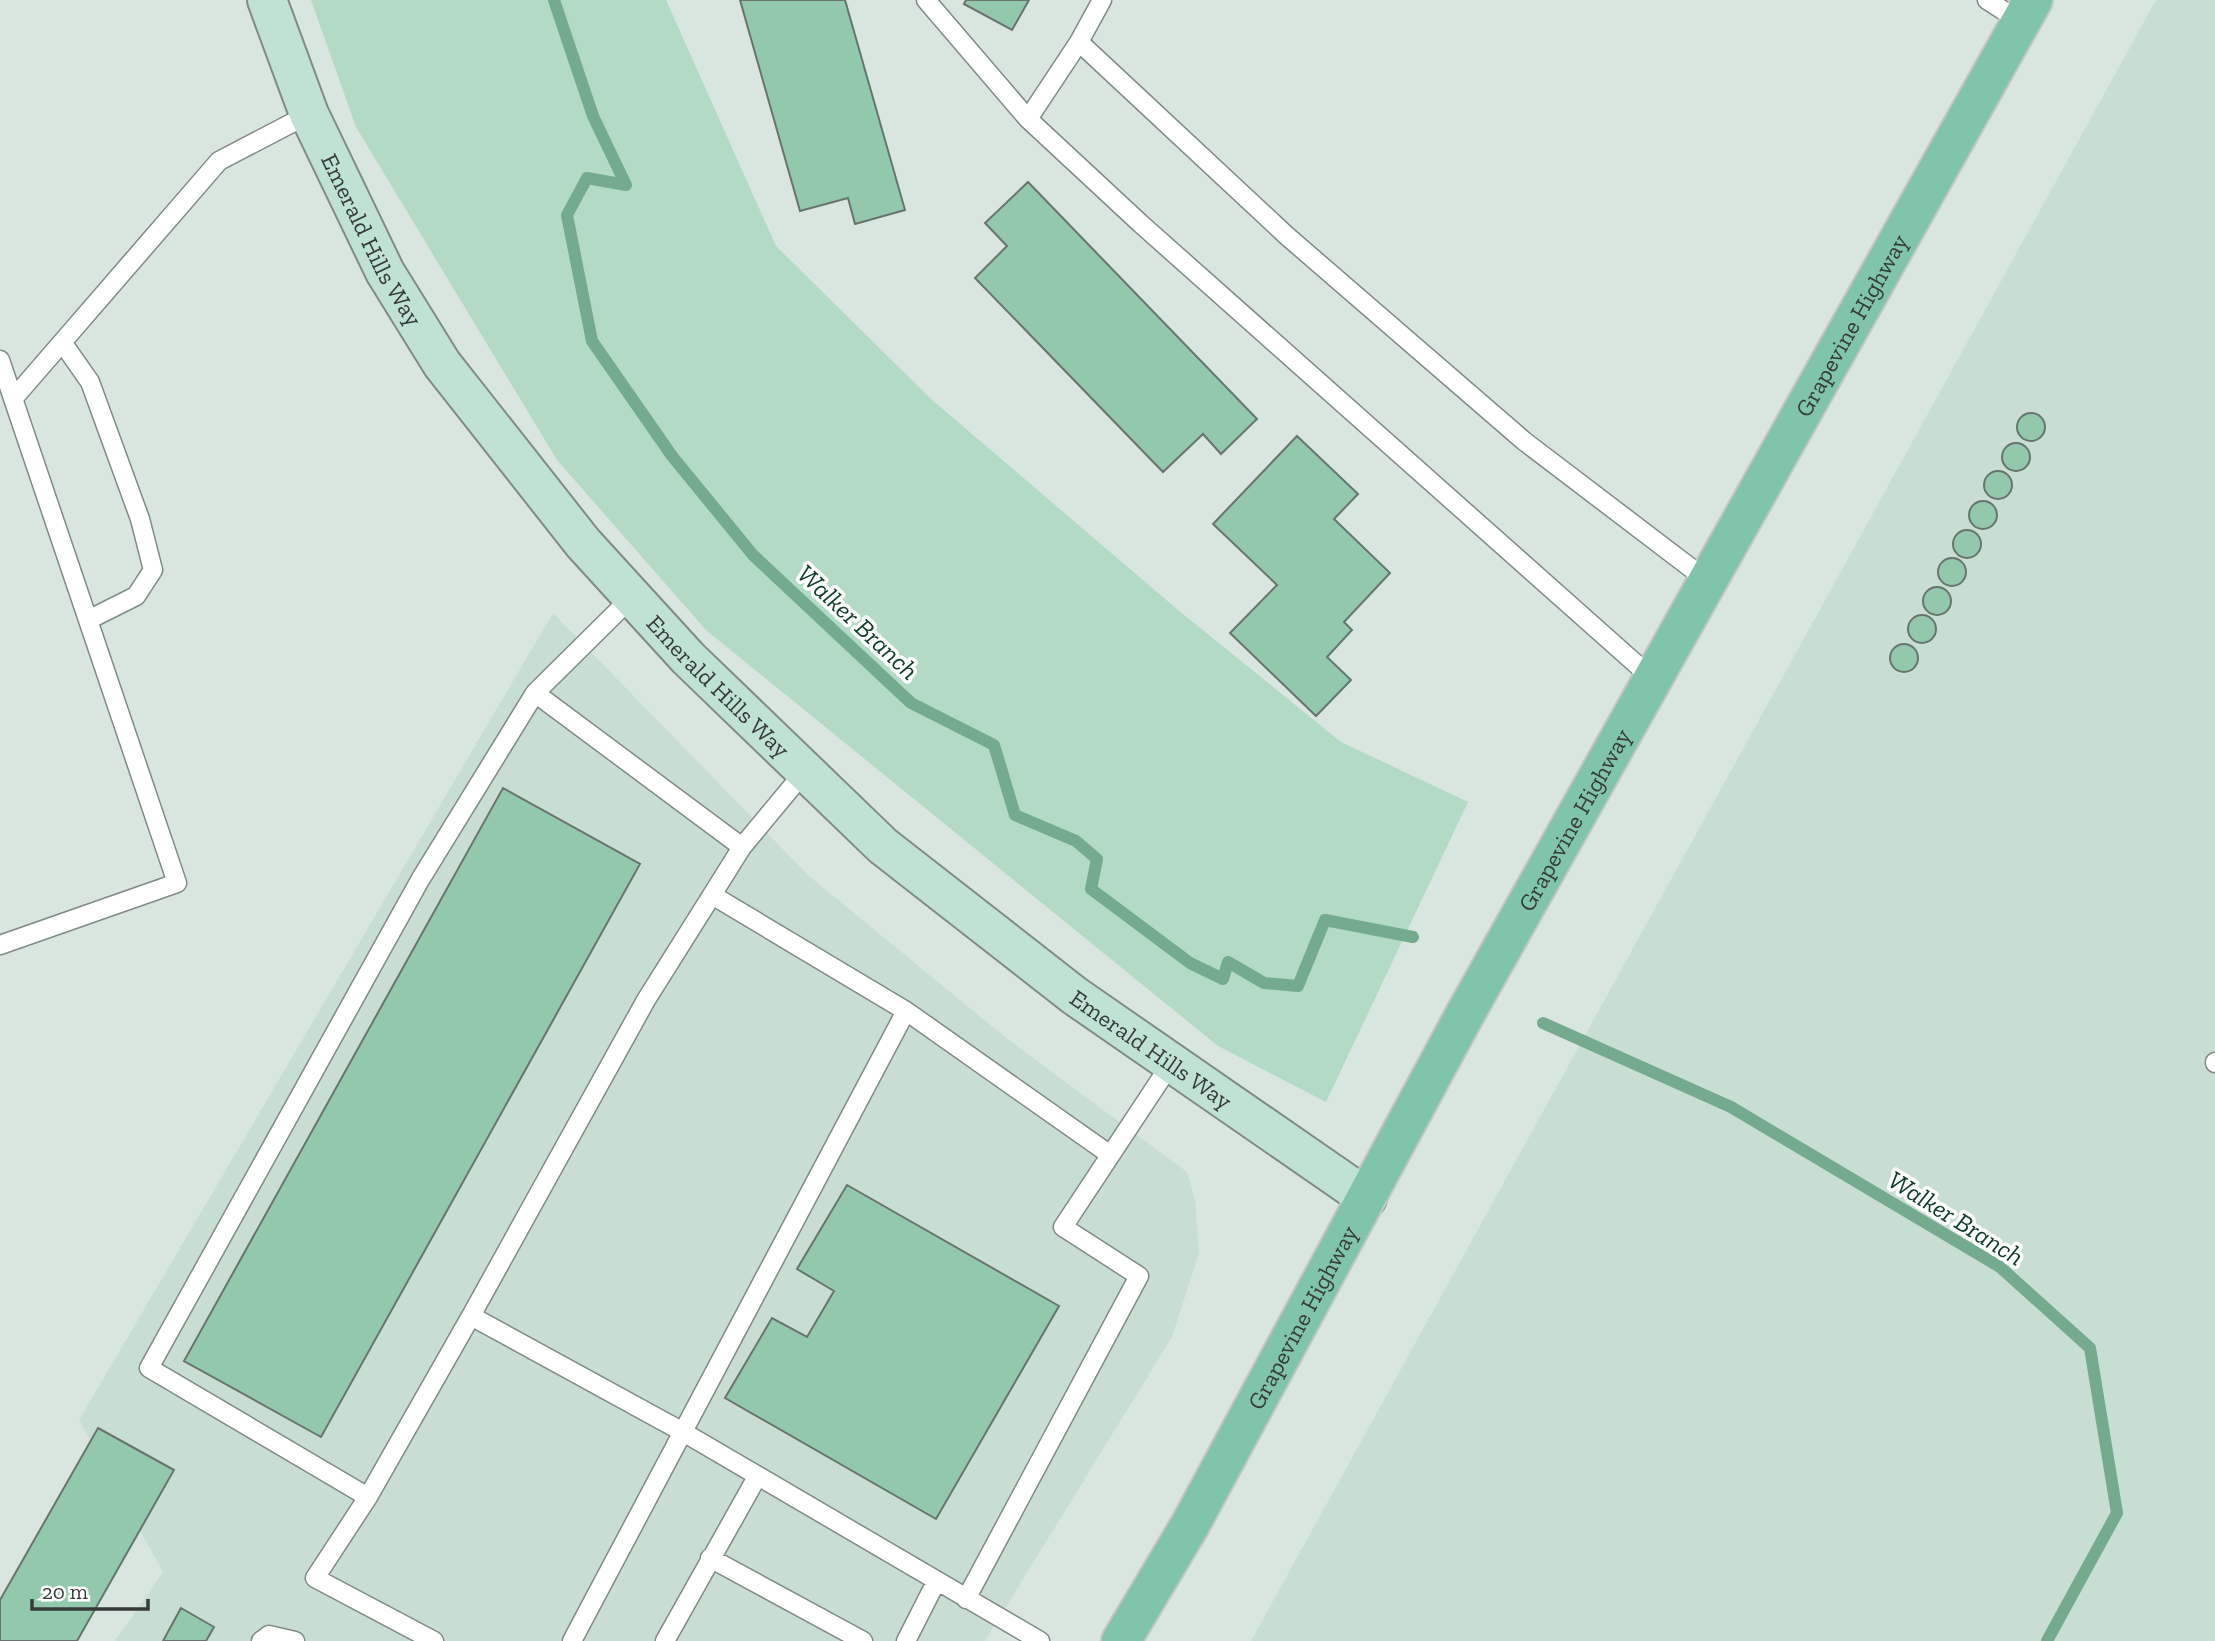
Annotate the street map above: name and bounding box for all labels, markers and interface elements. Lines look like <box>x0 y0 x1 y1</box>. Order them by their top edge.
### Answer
street label: Emerald Hills Way <box>316 149 430 332</box>
street label: Grapevine Highway <box>1788 228 1914 421</box>
water label: Walker Branch <box>791 558 925 686</box>
street label: Emerald Hills Way <box>641 608 797 764</box>
street label: Grapevine Highway <box>1511 723 1637 916</box>
street label: Emerald Hills Way <box>1065 983 1239 1115</box>
water label: Walker Branch <box>1882 1164 2030 1272</box>
street label: Grapevine Highway <box>1241 1220 1363 1414</box>
scale bar <box>32 1568 147 1612</box>
text: 20 m <box>42 1579 88 1604</box>

